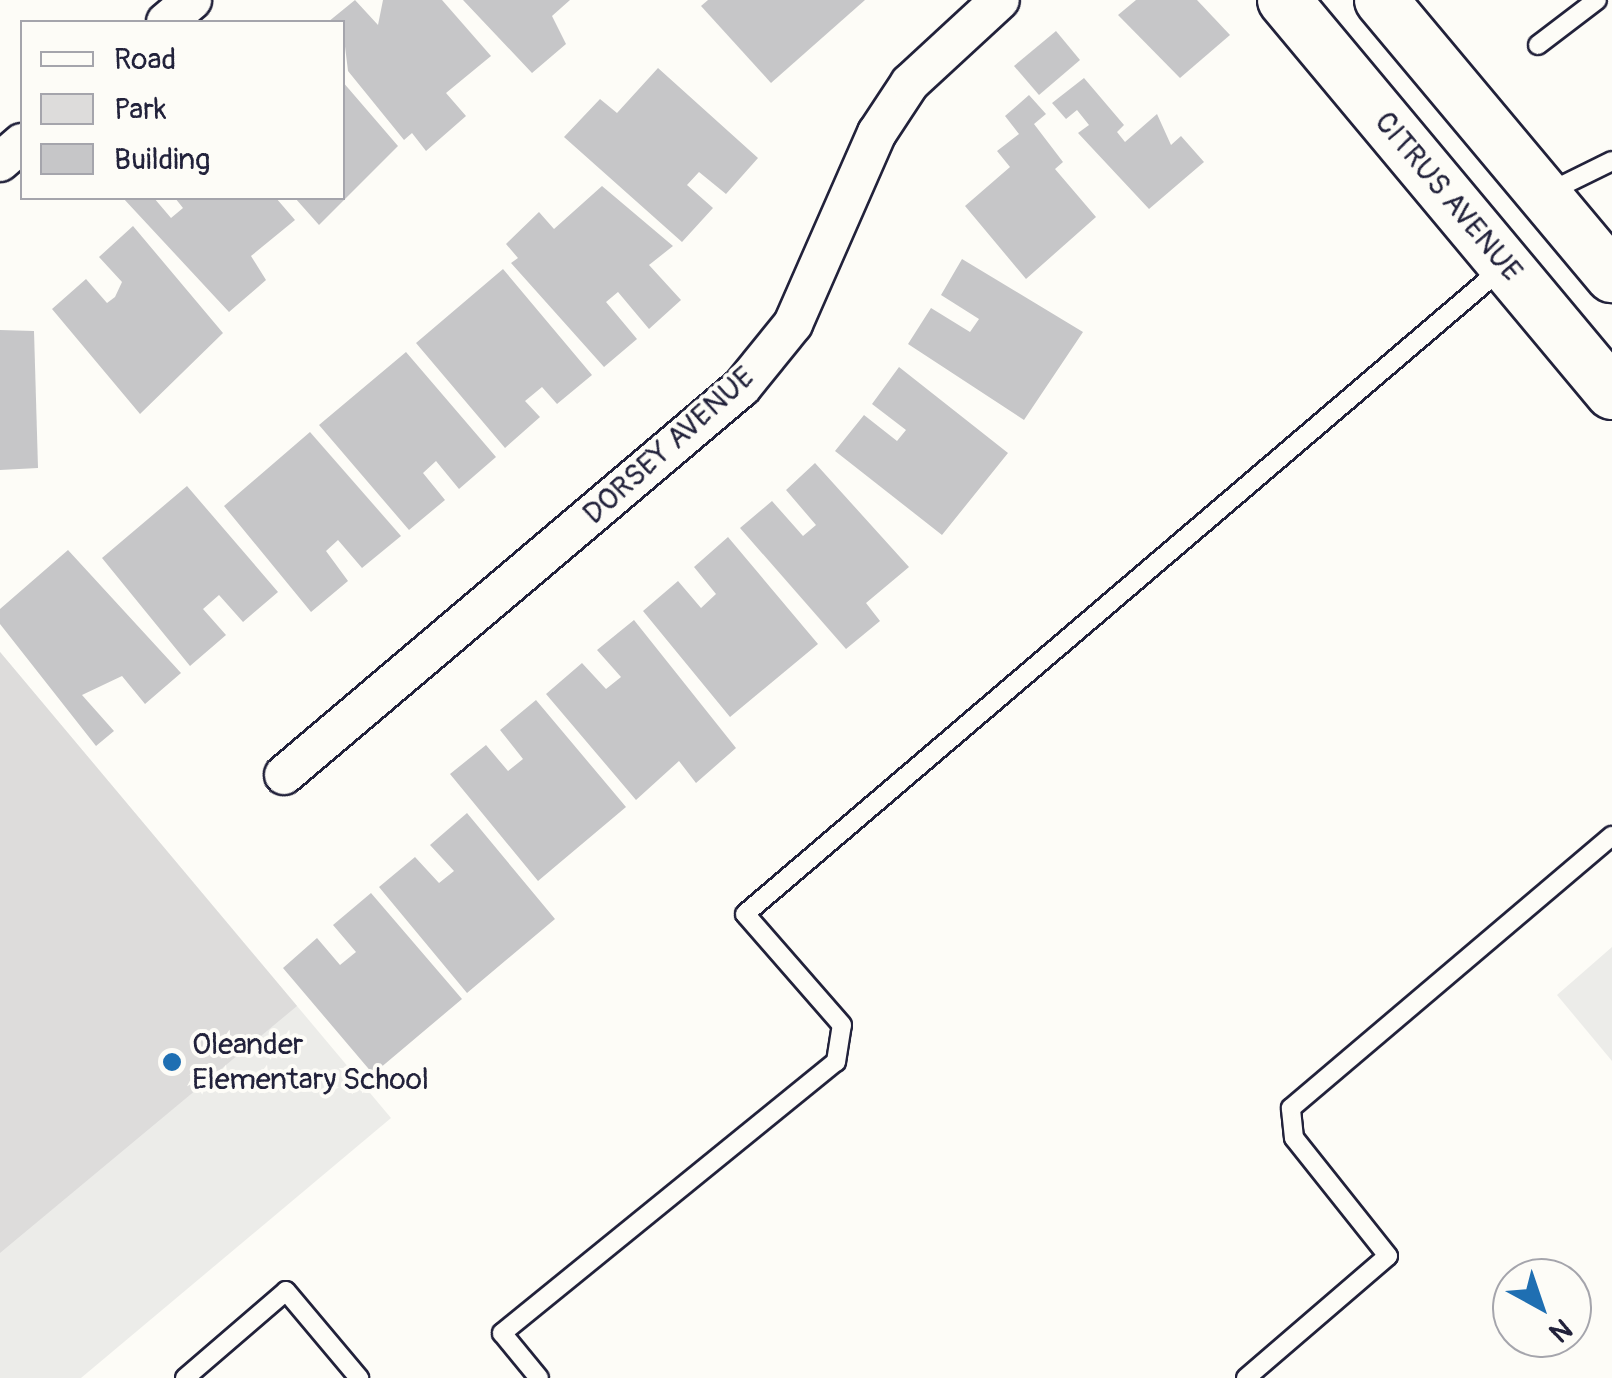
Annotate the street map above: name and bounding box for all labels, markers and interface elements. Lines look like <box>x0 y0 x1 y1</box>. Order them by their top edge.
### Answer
legend <box>20 20 345 200</box>
text: Road <box>114 41 176 78</box>
text: Park <box>114 91 167 128</box>
street label: CITRUS AVENUE <box>1367 105 1529 289</box>
text: Building <box>114 141 210 178</box>
street label: DORSEY AVENUE <box>576 360 762 532</box>
place label: Oleander Elementary School <box>192 1027 429 1098</box>
marker: Oleander Elementary School <box>161 1051 183 1073</box>
north arrow <box>1492 1258 1592 1358</box>
text: N <box>1542 1310 1579 1349</box>

